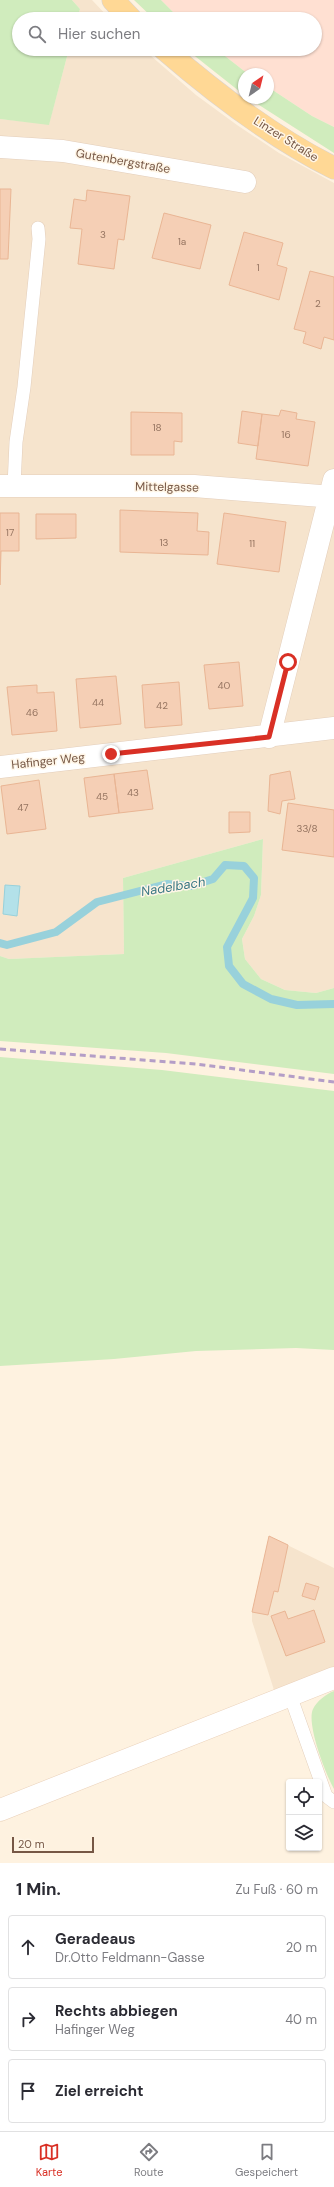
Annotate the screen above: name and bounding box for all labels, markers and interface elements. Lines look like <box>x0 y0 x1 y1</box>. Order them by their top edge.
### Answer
search box <box>12 12 322 56</box>
icon: search <box>26 23 48 45</box>
text: Hier suchen <box>58 24 140 44</box>
north arrow <box>238 68 274 104</box>
street label: Linzer Straße <box>251 113 321 165</box>
street label: Gutenbergstraße <box>75 145 172 177</box>
house number: 3 <box>100 228 106 241</box>
house number: 1a <box>178 235 186 248</box>
house number: 1 <box>256 261 260 274</box>
house number: 2 <box>315 297 321 310</box>
house number: 18 <box>152 421 162 434</box>
house number: 16 <box>281 428 291 441</box>
street label: Mittelgasse <box>135 478 199 496</box>
house number: 17 <box>6 526 14 539</box>
house number: 13 <box>159 536 169 549</box>
house number: 11 <box>249 537 255 550</box>
route start <box>279 653 297 671</box>
house number: 40 <box>218 679 231 692</box>
house number: 44 <box>92 696 104 709</box>
house number: 42 <box>156 699 168 712</box>
house number: 46 <box>26 706 38 719</box>
route end <box>102 745 120 763</box>
street label: Hafinger Weg <box>10 749 86 773</box>
house number: 43 <box>127 786 139 799</box>
house number: 45 <box>96 790 108 803</box>
house number: 47 <box>17 801 29 814</box>
house number: 33/8 <box>296 822 318 835</box>
water label: Nadelbach <box>140 873 206 900</box>
map controls <box>286 1779 322 1851</box>
button: locate <box>286 1779 322 1815</box>
button: layers <box>286 1815 322 1851</box>
scale bar <box>12 1835 94 1854</box>
text: 20 m <box>18 1837 44 1851</box>
text: 1 Min. <box>16 1878 61 1900</box>
text: Zu Fuß · 60 m <box>236 1881 318 1898</box>
text: Geradeaus <box>55 1929 136 1949</box>
icon: ahead <box>17 1936 39 1958</box>
text: 20 m <box>286 1939 317 1956</box>
text: Dr.Otto Feldmann-Gasse <box>55 1949 205 1966</box>
text: Rechts abbiegen <box>55 2001 178 2021</box>
icon: right <box>17 2008 39 2030</box>
text: 40 m <box>285 2011 317 2028</box>
text: Hafinger Weg <box>55 2021 135 2038</box>
icon: arrive <box>17 2080 39 2102</box>
text: Ziel erreicht <box>55 2081 144 2101</box>
tab: Karte <box>36 2141 62 2179</box>
tab: Route <box>134 2141 163 2179</box>
tab: Gespeichert <box>235 2141 298 2179</box>

